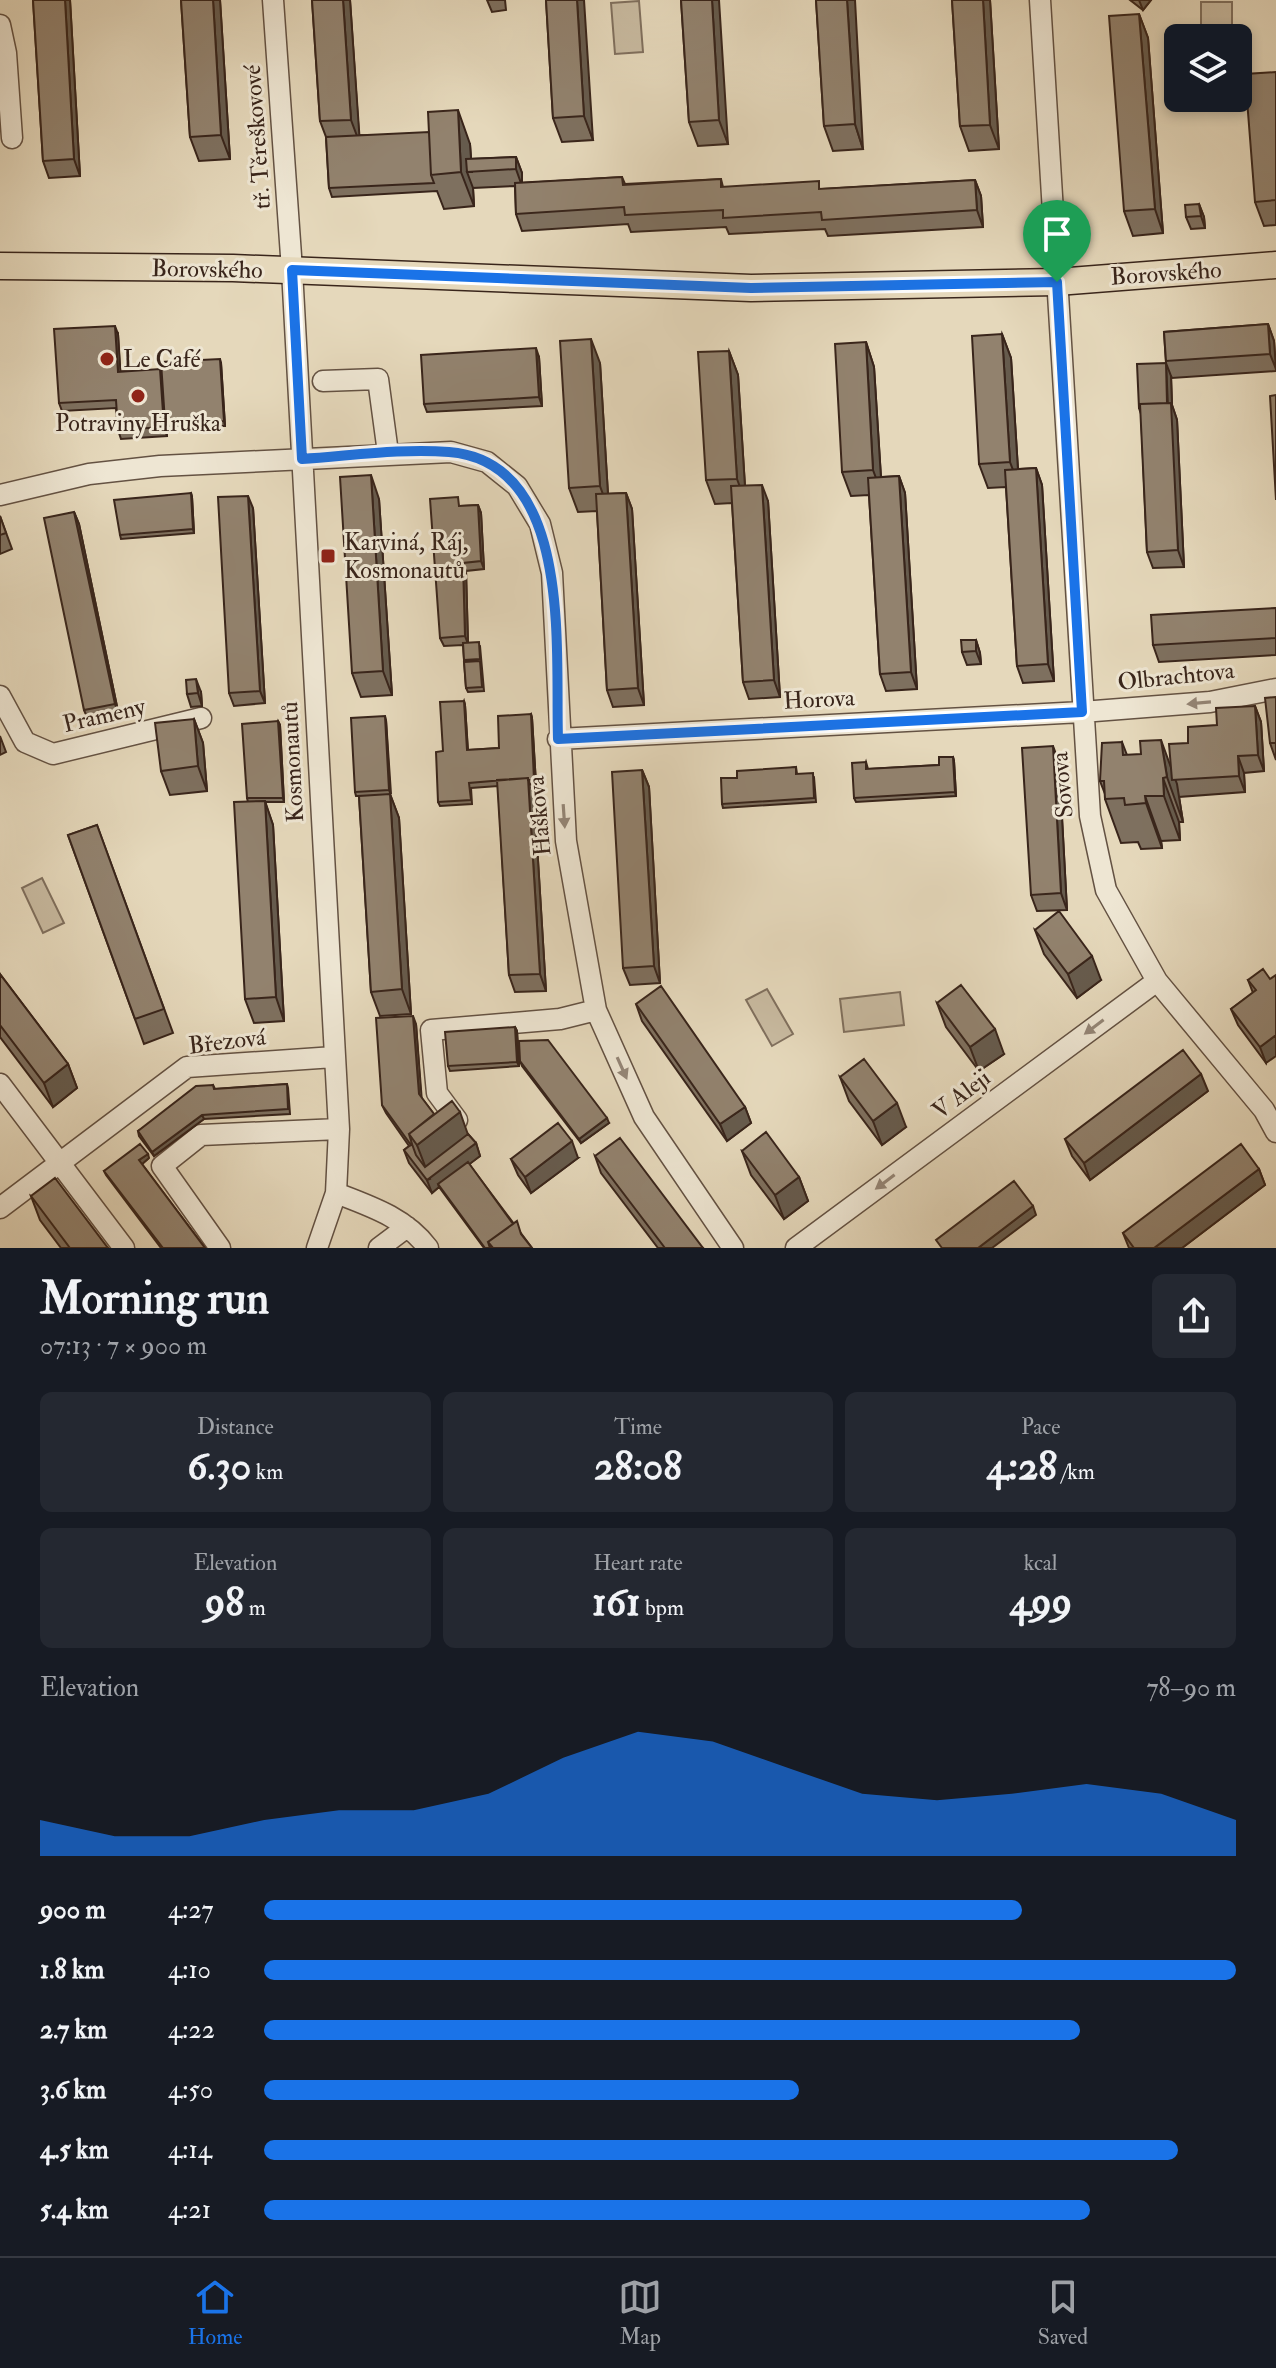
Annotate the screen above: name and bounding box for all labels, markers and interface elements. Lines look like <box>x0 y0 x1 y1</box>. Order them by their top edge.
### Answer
map controls <box>1164 24 1252 112</box>
button: layers <box>1164 24 1252 112</box>
street label: tř. Těreškovové <box>237 63 278 210</box>
pin <box>1023 200 1091 282</box>
icon: arrive <box>1035 212 1079 256</box>
street label: Borovského <box>151 253 263 286</box>
street label: Borovského <box>1109 254 1223 293</box>
place label: Le Café <box>123 344 201 375</box>
marker: Le Café <box>98 350 116 368</box>
marker: Potraviny Hruška <box>129 387 147 405</box>
place label: Potraviny Hruška <box>55 408 222 439</box>
place label: Karviná, Ráj, Kosmonautů <box>344 527 468 586</box>
marker: Karviná, Ráj, Kosmonautů <box>319 547 337 565</box>
street label: Olbrachtova <box>1116 655 1237 698</box>
street label: Horova <box>783 682 857 717</box>
street label: Prameny <box>60 691 149 740</box>
one-way arrow <box>1186 697 1211 710</box>
street label: Kosmonautů <box>274 701 311 823</box>
street label: Sovova <box>1044 749 1081 819</box>
street label: Haškova <box>520 773 558 857</box>
one-way arrow <box>558 804 571 829</box>
one-way arrow <box>1084 1019 1104 1035</box>
street label: Březová <box>187 1021 269 1062</box>
one-way arrow <box>615 1056 629 1080</box>
street label: V Aleji <box>926 1062 997 1126</box>
one-way arrow <box>874 1174 896 1190</box>
text: Morning run <box>40 1272 269 1327</box>
button: share <box>1152 1274 1236 1358</box>
text: 07:13 · 7 × 900 m <box>40 1330 207 1362</box>
text: Distance <box>197 1413 274 1441</box>
text: Time <box>614 1413 662 1441</box>
text: Pace <box>1021 1413 1060 1441</box>
text: 6.30 <box>187 1441 251 1492</box>
text: 28:08 <box>594 1441 682 1492</box>
text: 4:28 <box>986 1441 1057 1492</box>
text: km <box>251 1458 283 1486</box>
text: /km <box>1057 1458 1095 1486</box>
text: Elevation <box>193 1549 277 1577</box>
text: Heart rate <box>593 1549 683 1577</box>
text: kcal <box>1024 1549 1058 1577</box>
text: 98 <box>205 1577 244 1628</box>
text: 161 <box>592 1577 640 1628</box>
text: 499 <box>1009 1577 1072 1628</box>
text: m <box>244 1594 266 1622</box>
text: bpm <box>640 1594 684 1622</box>
text: Elevation <box>40 1672 139 1704</box>
text: 78–90 m <box>1146 1672 1236 1704</box>
text: 900 m <box>40 1894 106 1926</box>
text: 4:27 <box>168 1894 214 1926</box>
text: 1.8 km <box>40 1954 105 1986</box>
text: 4:10 <box>168 1954 211 1986</box>
text: 2.7 km <box>40 2014 107 2046</box>
text: 4:22 <box>168 2014 215 2046</box>
text: 3.6 km <box>40 2074 106 2106</box>
text: 4:50 <box>168 2074 213 2106</box>
text: 4.5 km <box>40 2134 109 2166</box>
text: 4:14 <box>168 2134 212 2166</box>
text: 5.4 km <box>40 2194 108 2226</box>
text: 4:21 <box>168 2194 211 2226</box>
tab: Home <box>188 2275 242 2351</box>
tab: Map <box>618 2275 662 2351</box>
tab: Saved <box>1038 2275 1088 2351</box>

